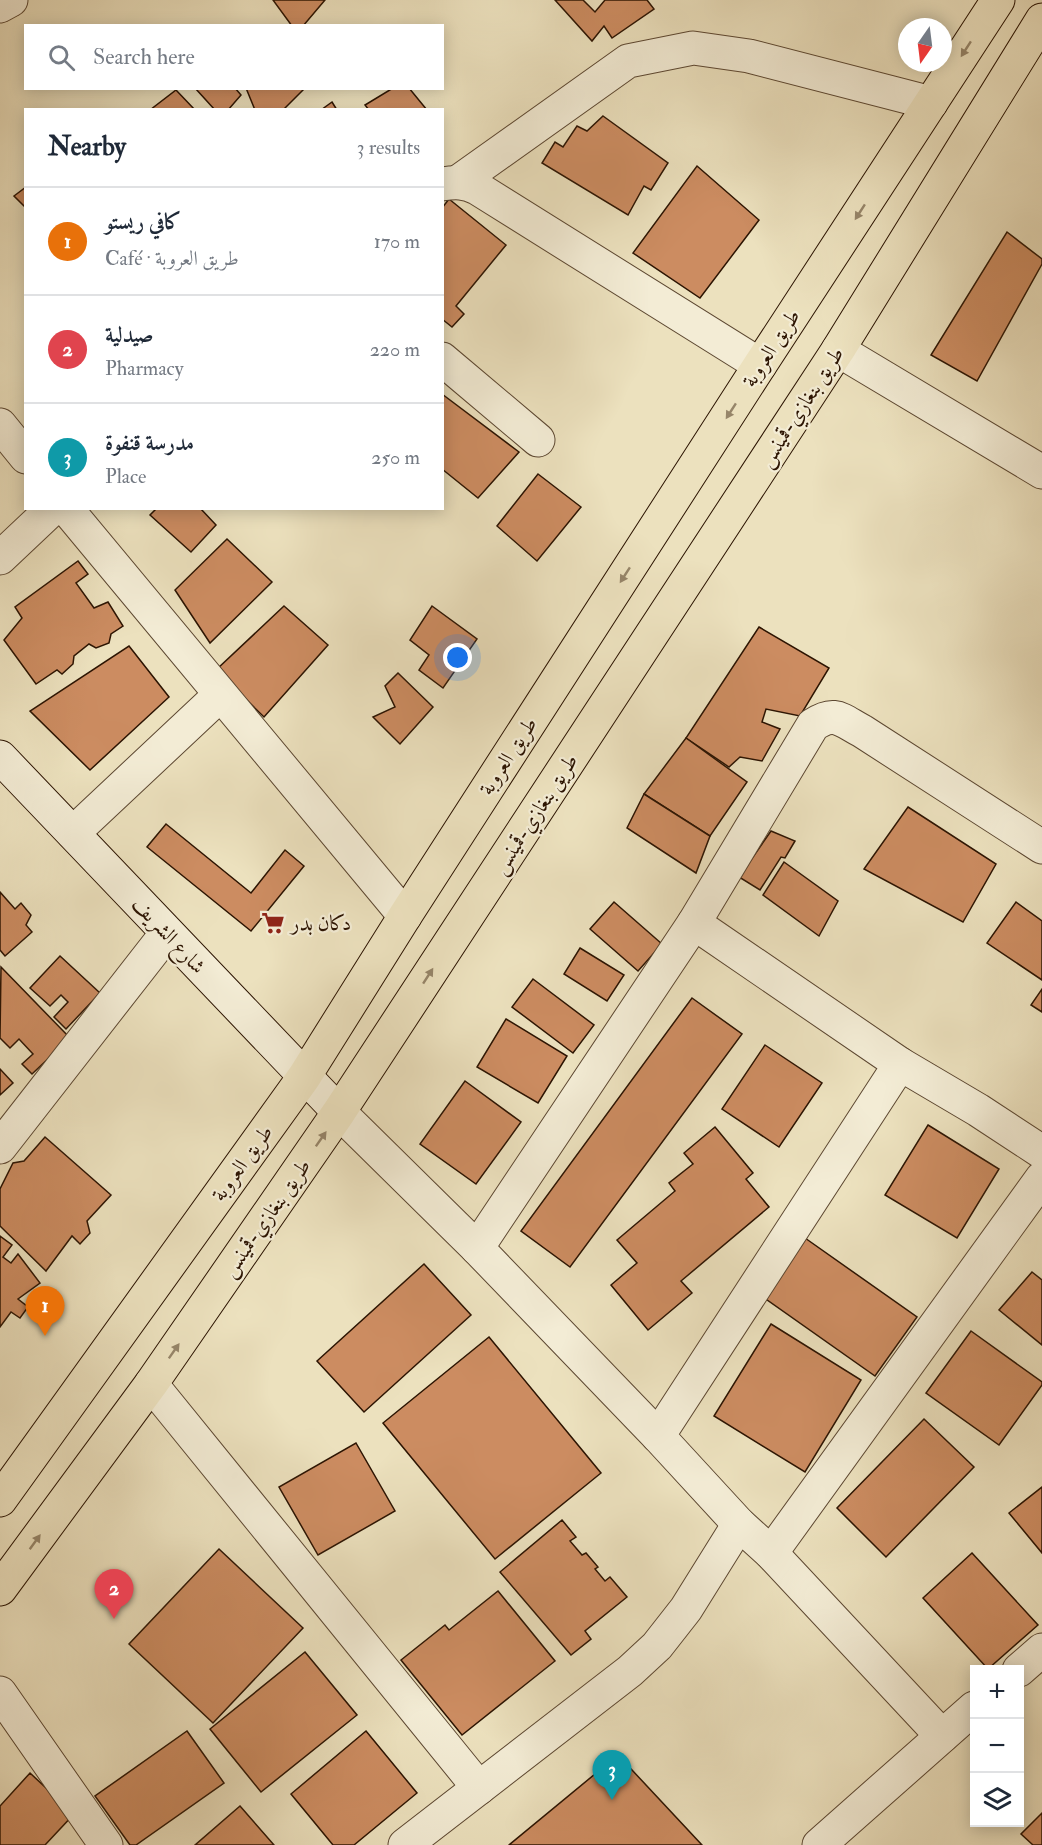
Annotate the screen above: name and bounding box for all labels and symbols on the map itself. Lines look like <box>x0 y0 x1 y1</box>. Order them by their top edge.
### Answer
north arrow <box>898 18 952 72</box>
one-way arrow <box>961 41 972 57</box>
one-way arrow <box>855 204 866 220</box>
street label: طريق العروبة <box>736 304 807 393</box>
street label: طريق بنغازي-قمينس <box>752 342 852 474</box>
one-way arrow <box>725 403 736 419</box>
one-way arrow <box>620 567 631 583</box>
your location <box>443 643 472 672</box>
street label: طريق العروبة <box>473 712 544 801</box>
street label: طريق بنغازي-قمينس <box>486 749 586 881</box>
street label: شارع الشريف <box>123 891 211 983</box>
supermarket icon: دكان بدر <box>260 910 286 936</box>
place label: دكان بدر <box>289 910 351 937</box>
one-way arrow <box>423 968 434 984</box>
street label: طريق العروبة <box>206 1120 279 1207</box>
one-way arrow <box>315 1131 327 1147</box>
street label: طريق بنغازي-قمينس <box>216 1154 319 1284</box>
pin: 1 <box>26 1286 64 1336</box>
one-way arrow <box>168 1343 180 1359</box>
one-way arrow <box>28 1535 40 1550</box>
pin: 2 <box>94 1570 134 1619</box>
pin: 3 <box>592 1750 632 1800</box>

